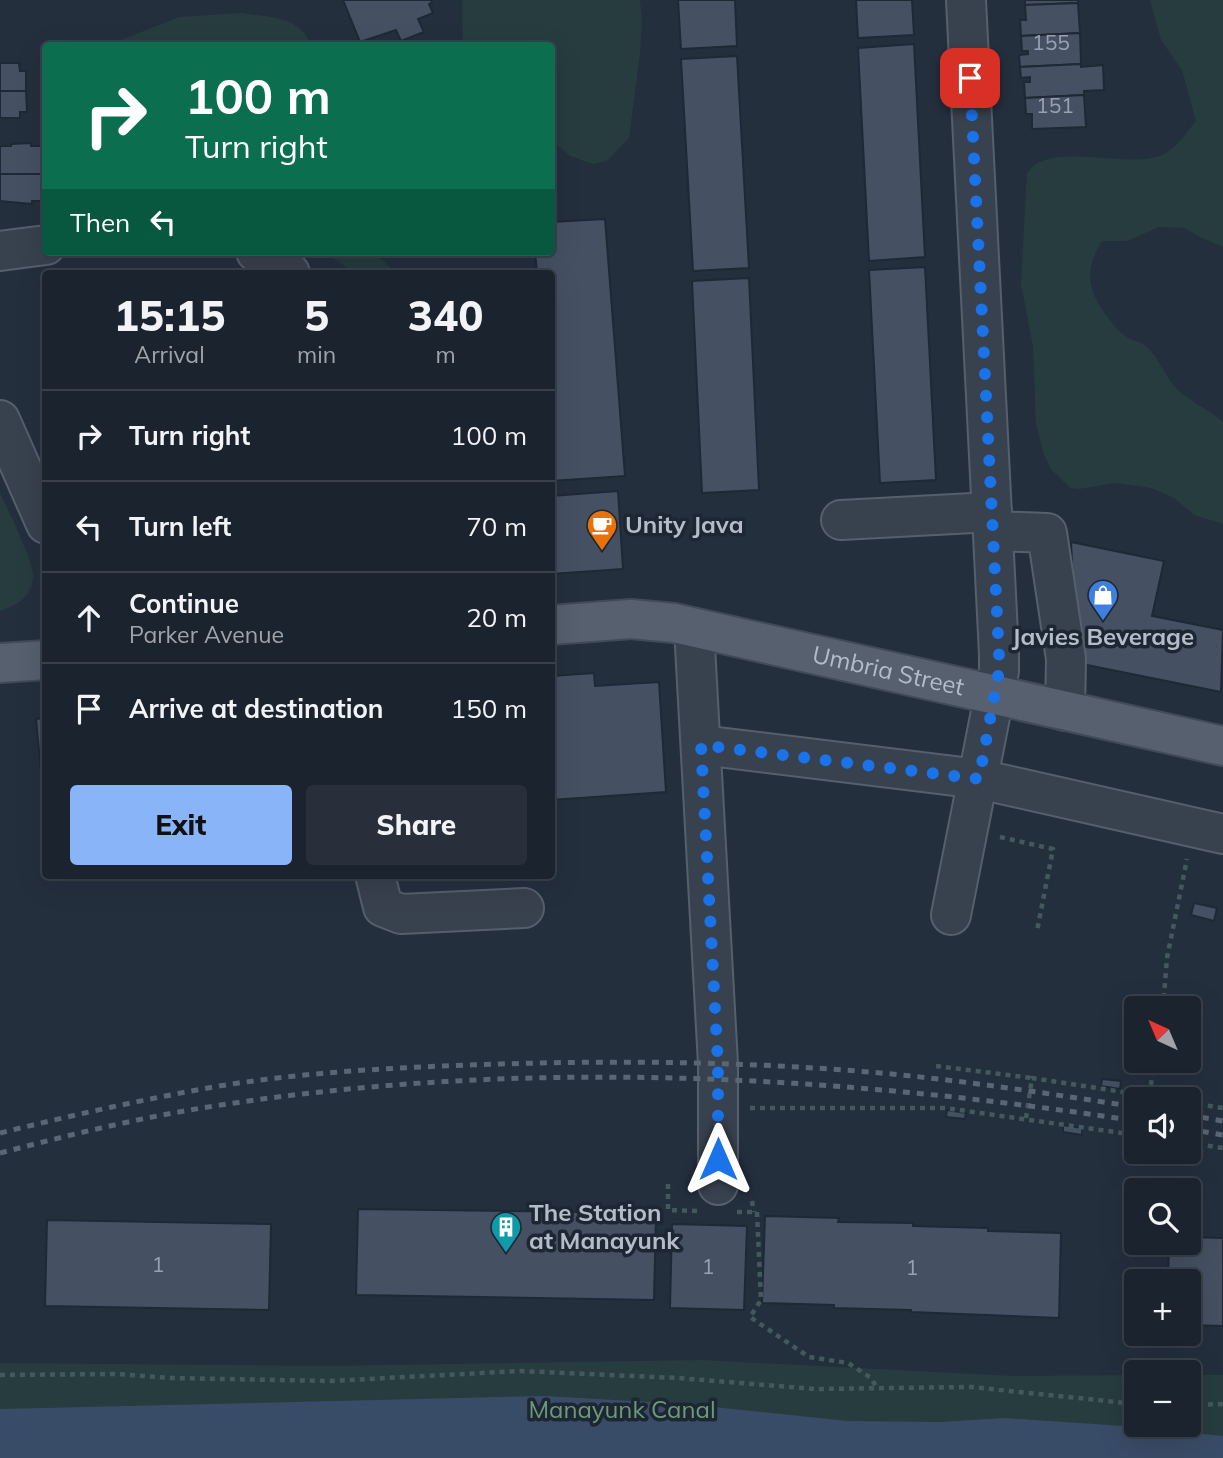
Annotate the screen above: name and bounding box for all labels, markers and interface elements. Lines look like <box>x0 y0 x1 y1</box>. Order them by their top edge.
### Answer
house number: 155 <box>1032 29 1070 55</box>
pin <box>940 48 1000 108</box>
icon: arrive <box>951 59 989 97</box>
text: 100 m <box>185 65 331 126</box>
icon: right <box>70 70 161 161</box>
house number: 151 <box>1036 92 1074 118</box>
text: Turn right <box>185 126 328 166</box>
icon: left <box>144 203 182 241</box>
text: Then <box>70 206 130 239</box>
text: 15:15 <box>114 289 225 342</box>
text: 5 <box>304 289 329 342</box>
text: 340 <box>408 289 483 342</box>
text: Arrival <box>134 340 205 369</box>
text: min <box>297 340 336 369</box>
text: m <box>435 340 456 369</box>
icon: right <box>70 417 108 455</box>
text: Turn right <box>129 419 250 452</box>
text: 100 m <box>451 419 527 452</box>
icon: left <box>70 508 108 546</box>
cafe icon: Unity Java <box>585 508 619 552</box>
place label: Unity Java <box>625 509 744 539</box>
text: Turn left <box>129 510 231 543</box>
text: 70 m <box>466 510 527 543</box>
shop icon: Javies Beverage <box>1086 578 1120 622</box>
text: Continue <box>129 587 239 620</box>
icon: ahead <box>70 599 108 637</box>
text: 20 m <box>466 601 527 634</box>
text: Parker Avenue <box>129 620 284 649</box>
place label: Javies Beverage <box>1012 621 1194 651</box>
street label: Umbria Street <box>810 639 967 702</box>
icon: arrive <box>70 690 108 728</box>
text: Arrive at destination <box>129 692 384 725</box>
text: 150 m <box>451 692 527 725</box>
button: Exit <box>70 785 292 865</box>
button: Share <box>306 785 527 865</box>
north arrow <box>1124 996 1200 1073</box>
map controls <box>1124 996 1201 1437</box>
button: sound <box>1124 1087 1201 1164</box>
position arrow <box>681 1122 755 1196</box>
button: search <box>1124 1178 1201 1255</box>
place label: The Station at Manayunk <box>529 1197 680 1255</box>
building icon: The Station at Manayunk <box>489 1210 523 1254</box>
house number: 1 <box>152 1251 164 1277</box>
house number: 1 <box>702 1253 714 1279</box>
house number: 1 <box>906 1254 918 1280</box>
button: + <box>1124 1269 1201 1346</box>
button: − <box>1124 1360 1201 1437</box>
park label: Manayunk Canal <box>528 1394 716 1424</box>

